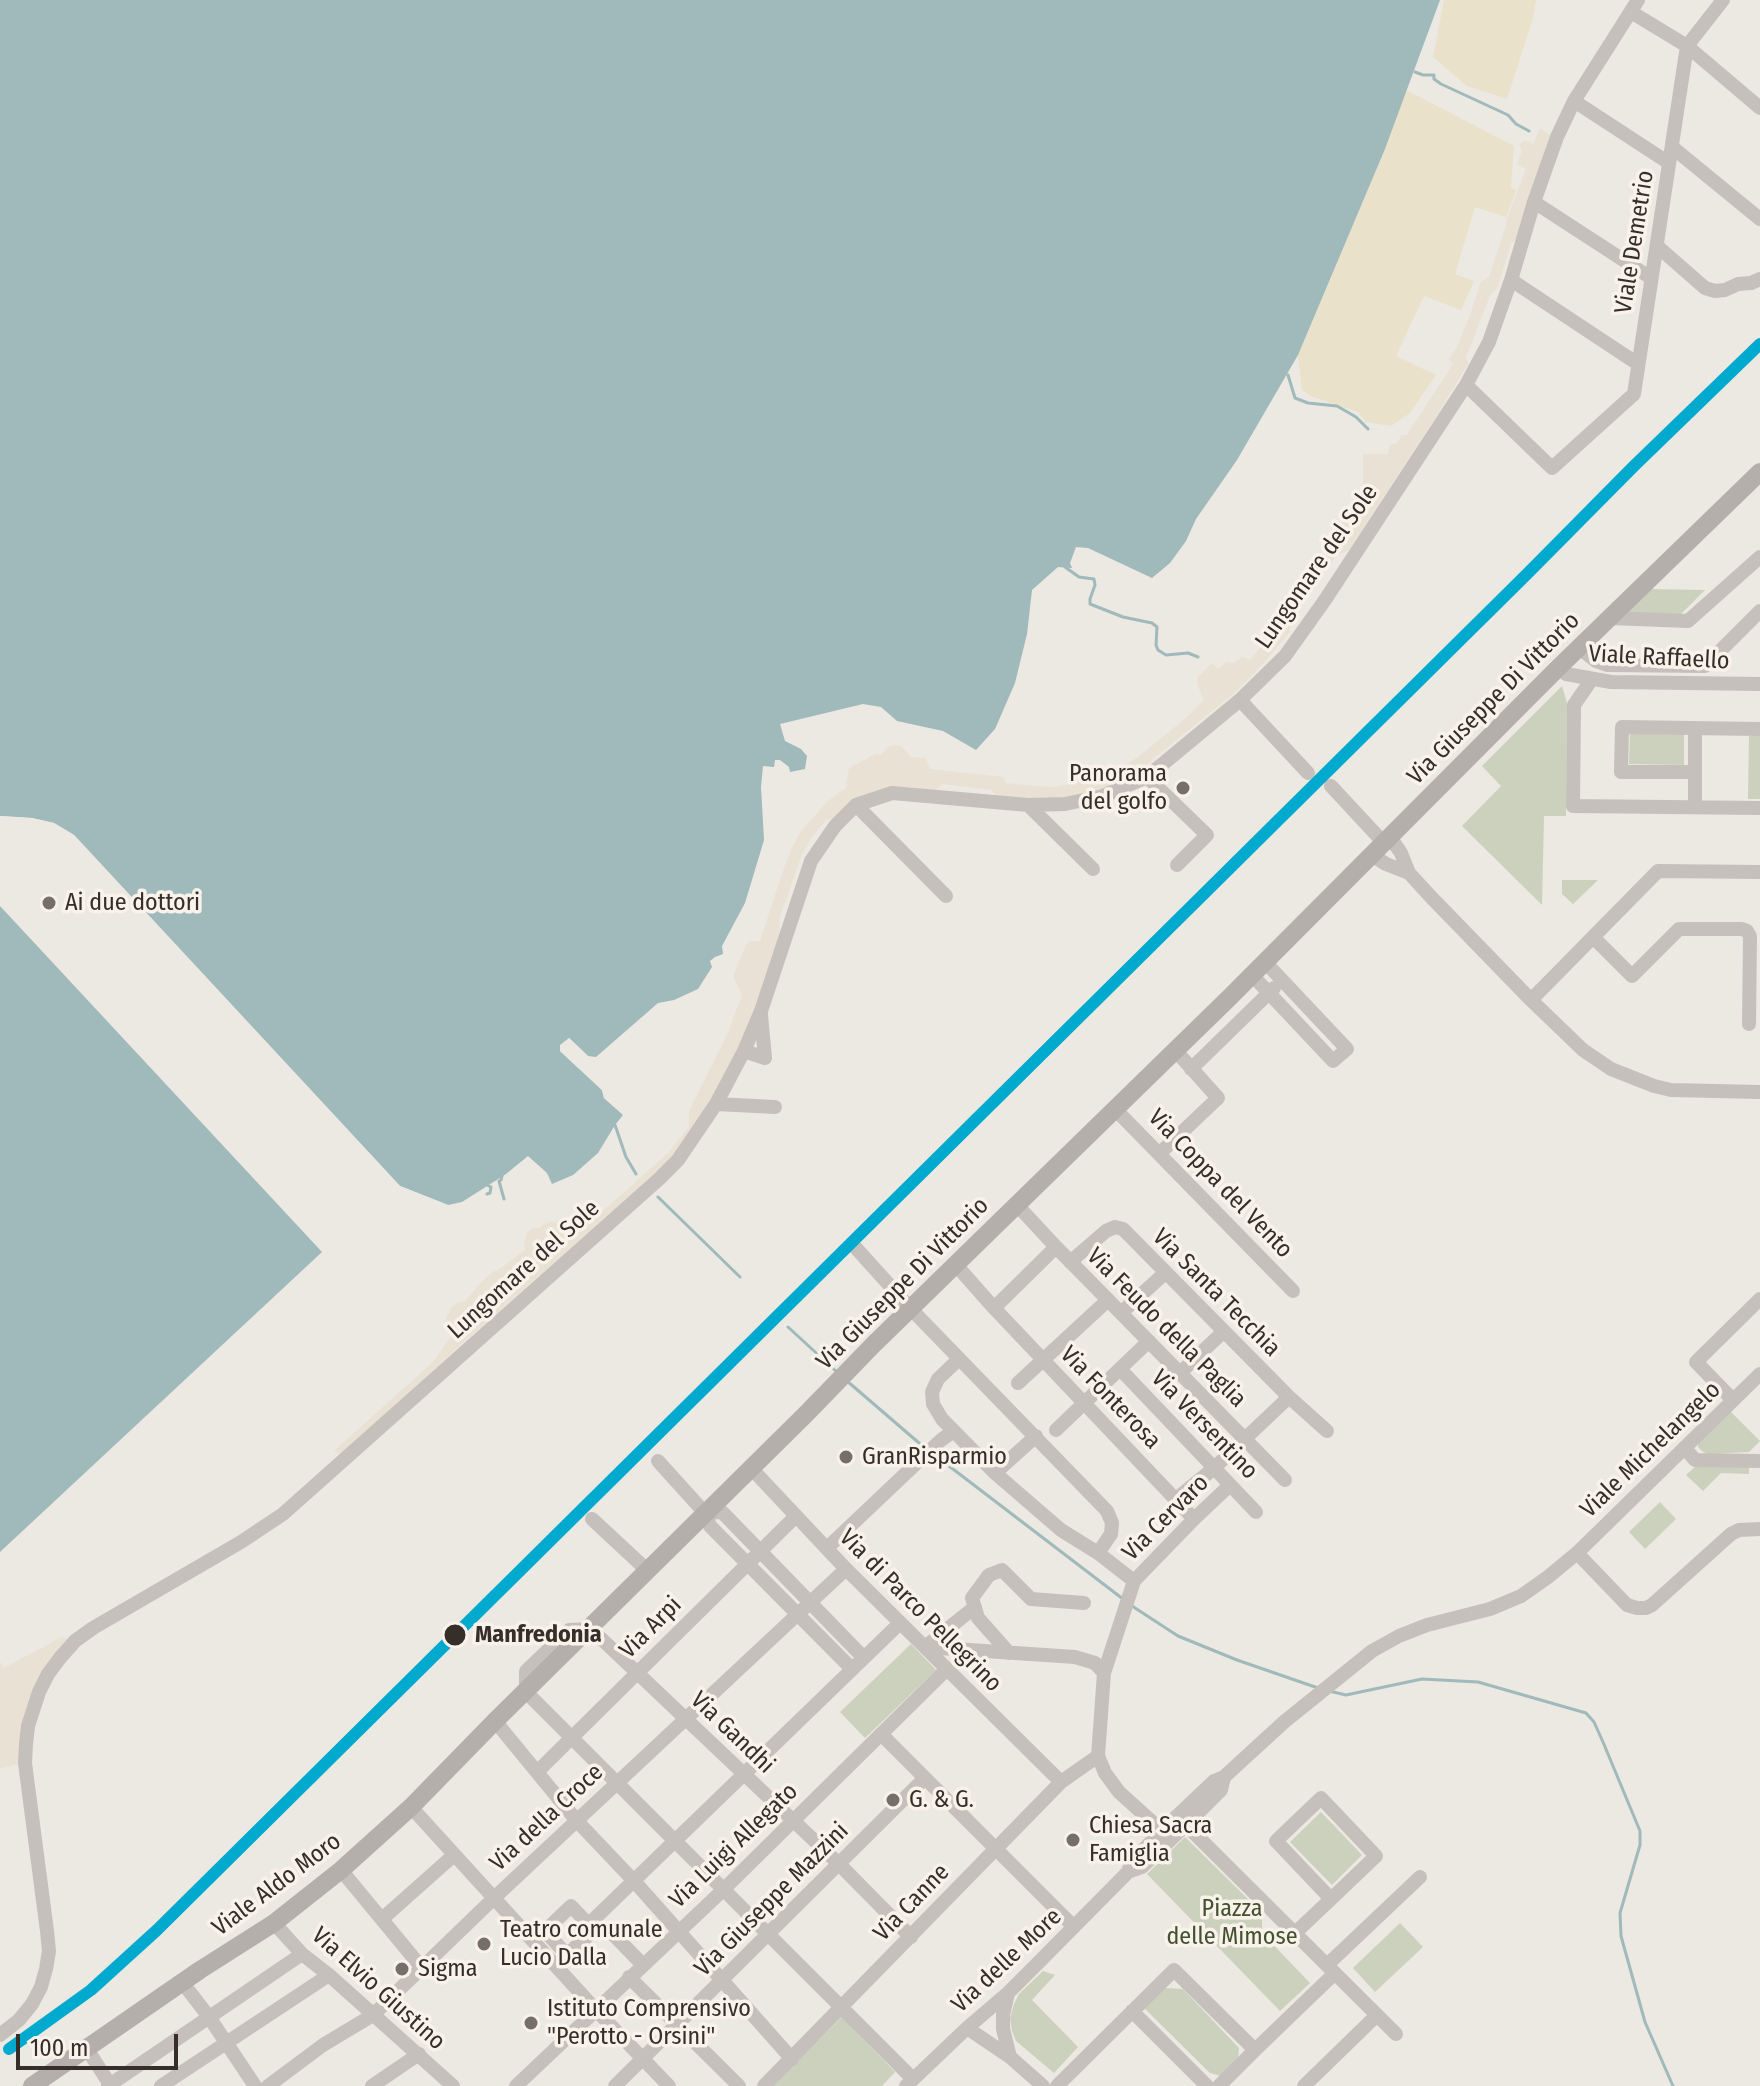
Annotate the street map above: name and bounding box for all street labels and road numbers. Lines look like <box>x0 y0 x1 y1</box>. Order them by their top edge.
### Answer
street label: Viale Demetrio <box>1609 168 1661 316</box>
street label: Lungomare del Sole <box>1250 479 1384 655</box>
street label: Via Giuseppe Di Vittorio <box>1402 607 1586 791</box>
street label: Viale Raffaello <box>1588 640 1730 676</box>
street label: Via Coppa del Vento <box>1142 1104 1298 1264</box>
street label: Via Giuseppe Di Vittorio <box>811 1192 995 1376</box>
street label: Lungomare del Sole <box>442 1194 606 1346</box>
street label: Via Santa Tecchia <box>1146 1223 1286 1363</box>
street label: Via Feudo della Paglia <box>1080 1242 1252 1414</box>
street label: Via Fonterosa <box>1054 1340 1166 1456</box>
street label: Via Versentino <box>1145 1364 1263 1486</box>
street label: Viale Michelangelo <box>1575 1376 1727 1524</box>
street label: Via Cervaro <box>1117 1469 1215 1567</box>
street label: Via di Parco Pellegrino <box>833 1524 1007 1698</box>
street label: Via Arpi <box>614 1591 688 1665</box>
street label: Via Gandhi <box>684 1686 780 1780</box>
street label: Via della Croce <box>484 1758 610 1878</box>
street label: Via Luigi Allegato <box>664 1778 804 1914</box>
street label: Via Giuseppe Mazzini <box>689 1817 855 1983</box>
street label: Viale Aldo Moro <box>207 1827 347 1943</box>
street label: Via Canne <box>868 1858 956 1948</box>
street label: Via delle More <box>946 1903 1068 2019</box>
street label: Via Elvio Giustino <box>305 1922 451 2056</box>

